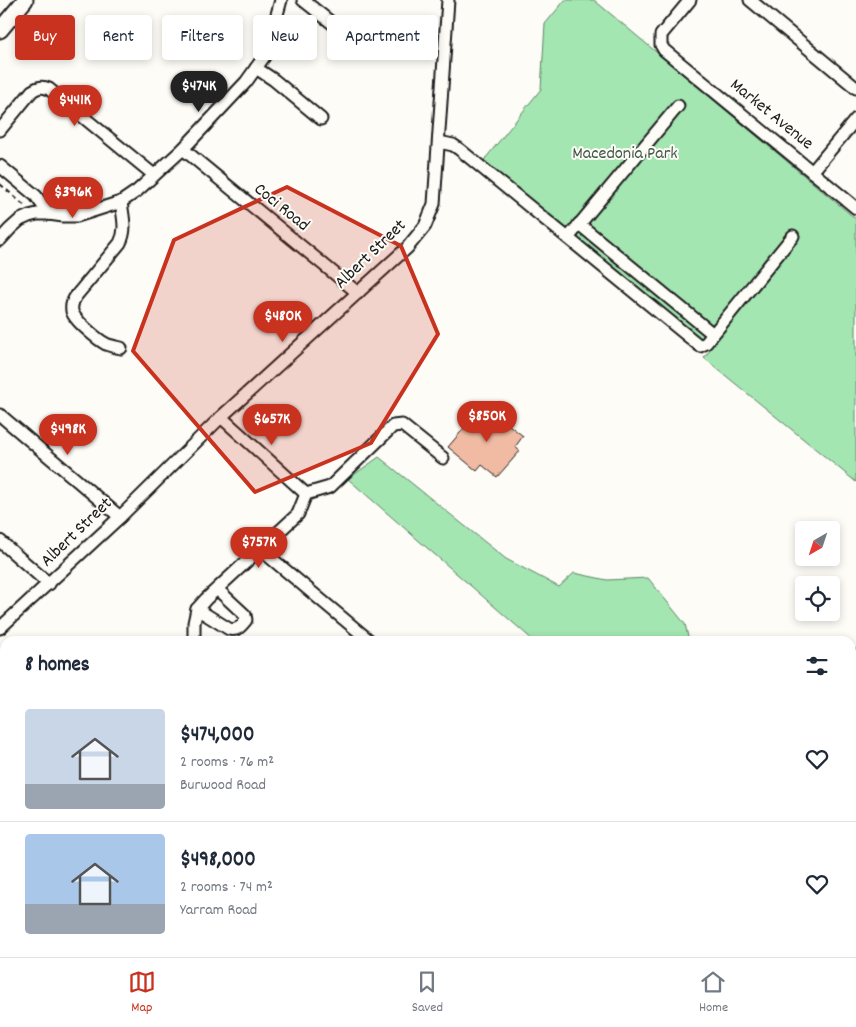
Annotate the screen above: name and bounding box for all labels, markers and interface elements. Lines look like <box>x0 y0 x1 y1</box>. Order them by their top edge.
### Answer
chip: Buy <box>15 15 75 60</box>
chip: Rent <box>85 15 152 60</box>
chip: Filters <box>162 15 243 60</box>
chip: New <box>253 15 317 60</box>
chip: Apartment <box>327 15 438 60</box>
pin: $474K <box>164 70 234 113</box>
street label: Market Avenue <box>724 74 818 157</box>
text: $474K <box>182 75 216 98</box>
pin: $441K <box>40 84 110 127</box>
text: $441K <box>59 89 91 112</box>
park label: Macedonia Park <box>572 142 678 167</box>
pin: $396K <box>38 176 108 219</box>
street label: Coci Road <box>248 178 314 238</box>
text: $396K <box>54 181 92 204</box>
street label: Albert Street <box>330 214 413 296</box>
pin: $480K <box>248 300 318 343</box>
text: $480K <box>264 305 302 328</box>
pin: $850K <box>452 400 522 443</box>
pin: $657K <box>237 404 307 446</box>
text: $850K <box>468 405 506 428</box>
text: $657K <box>254 408 290 431</box>
pin: $498K <box>33 414 103 456</box>
text: $498K <box>50 418 86 441</box>
street label: Albert Street <box>36 492 119 574</box>
north arrow <box>795 521 840 566</box>
map controls <box>795 521 840 621</box>
pin: $757K <box>224 526 294 569</box>
text: $757K <box>241 531 277 554</box>
button: locate <box>795 576 840 621</box>
text: 8 homes <box>25 651 90 681</box>
icon: filters <box>803 652 831 680</box>
text: $474,000 <box>180 721 254 751</box>
icon: home <box>65 729 125 789</box>
icon: heart <box>803 745 831 773</box>
text: 2 rooms · 76 m² <box>180 751 274 774</box>
text: Burwood Road <box>180 774 266 797</box>
text: $498,000 <box>180 846 256 876</box>
icon: home <box>65 854 125 914</box>
icon: heart <box>803 870 831 898</box>
text: 2 rooms · 74 m² <box>180 876 273 899</box>
text: Yarram Road <box>180 899 257 922</box>
tab: Map <box>128 968 156 1018</box>
tab: Saved <box>412 968 443 1018</box>
tab: Home <box>699 968 728 1018</box>

